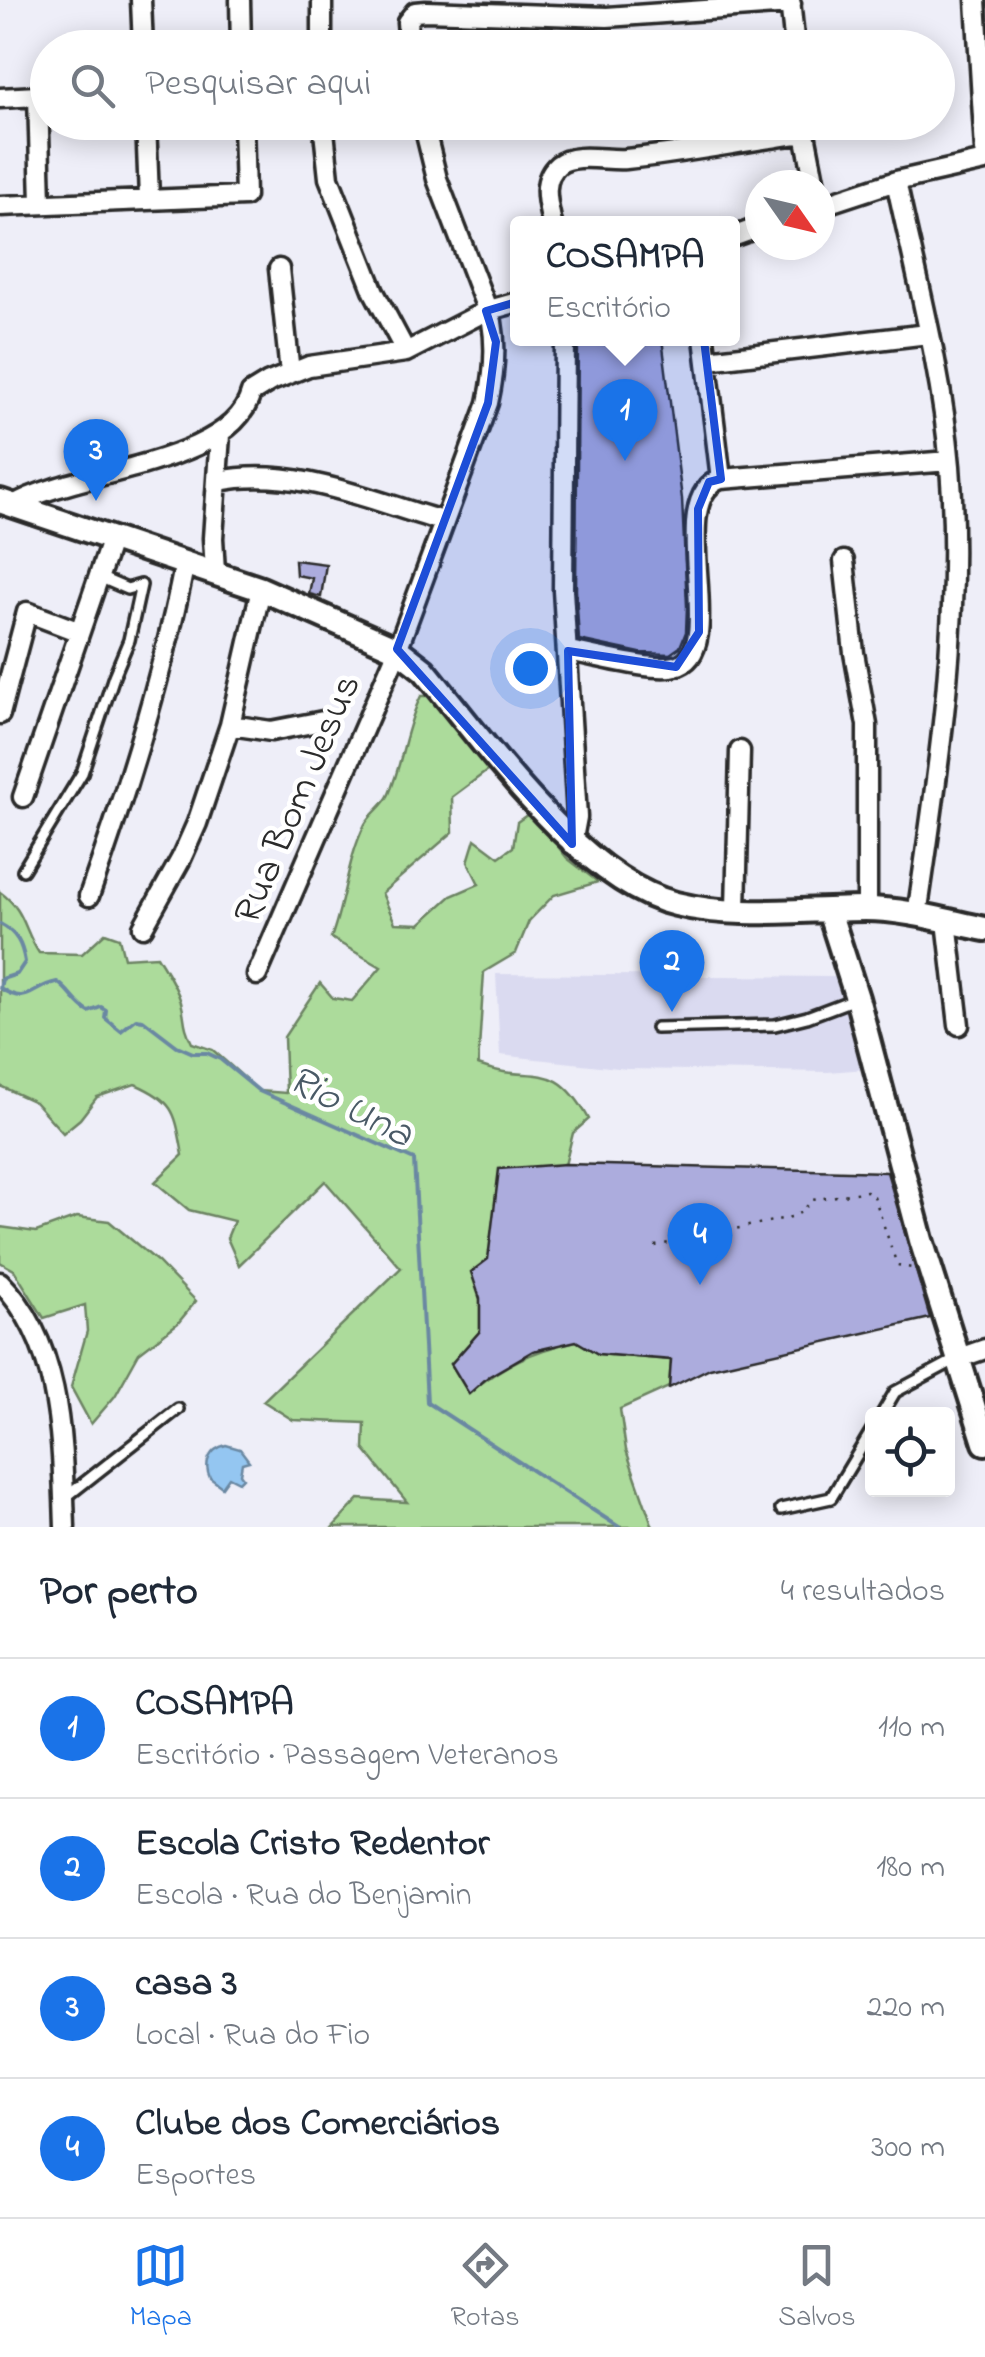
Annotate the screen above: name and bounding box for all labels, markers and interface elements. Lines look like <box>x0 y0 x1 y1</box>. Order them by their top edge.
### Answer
search box <box>30 30 955 140</box>
text: Pesquisar aqui <box>145 57 371 113</box>
icon: search <box>65 58 120 113</box>
north arrow <box>745 170 835 260</box>
popup <box>510 216 740 346</box>
text: COSAMPA <box>546 230 704 286</box>
text: Escritório <box>546 286 671 333</box>
pin: 1 <box>592 378 658 461</box>
pin: 3 <box>64 418 128 501</box>
your location <box>505 643 556 694</box>
street label: Rua Bom Jesus <box>220 666 378 934</box>
pin: 2 <box>640 930 704 1012</box>
water label: Rio Una <box>277 1051 424 1166</box>
pin: 4 <box>668 1202 732 1285</box>
map controls <box>865 1407 955 1497</box>
button: locate <box>865 1407 955 1497</box>
text: Por perto <box>40 1562 198 1623</box>
text: 4 resultados <box>781 1569 945 1616</box>
text: COSAMPA <box>135 1677 294 1733</box>
text: 1 <box>67 1705 78 1752</box>
text: 110 m <box>878 1705 945 1752</box>
text: Escritório · Passagem Veteranos <box>135 1733 559 1780</box>
text: Escola Cristo Redentor <box>135 1817 490 1873</box>
text: 2 <box>65 1845 80 1892</box>
text: 180 m <box>876 1845 945 1892</box>
text: Escola · Rua do Benjamin <box>135 1873 472 1920</box>
text: casa 3 <box>135 1957 237 2013</box>
text: 3 <box>66 1985 79 2032</box>
text: 220 m <box>867 1985 945 2032</box>
text: Local · Rua do Fio <box>135 2013 370 2060</box>
text: Clube dos Comerciários <box>135 2097 500 2153</box>
text: 4 <box>66 2125 79 2172</box>
text: 300 m <box>871 2125 945 2172</box>
text: Esportes <box>135 2153 256 2200</box>
tab: Mapa <box>129 2238 192 2339</box>
tab: Rotas <box>451 2238 519 2339</box>
tab: Salvos <box>778 2238 856 2339</box>

